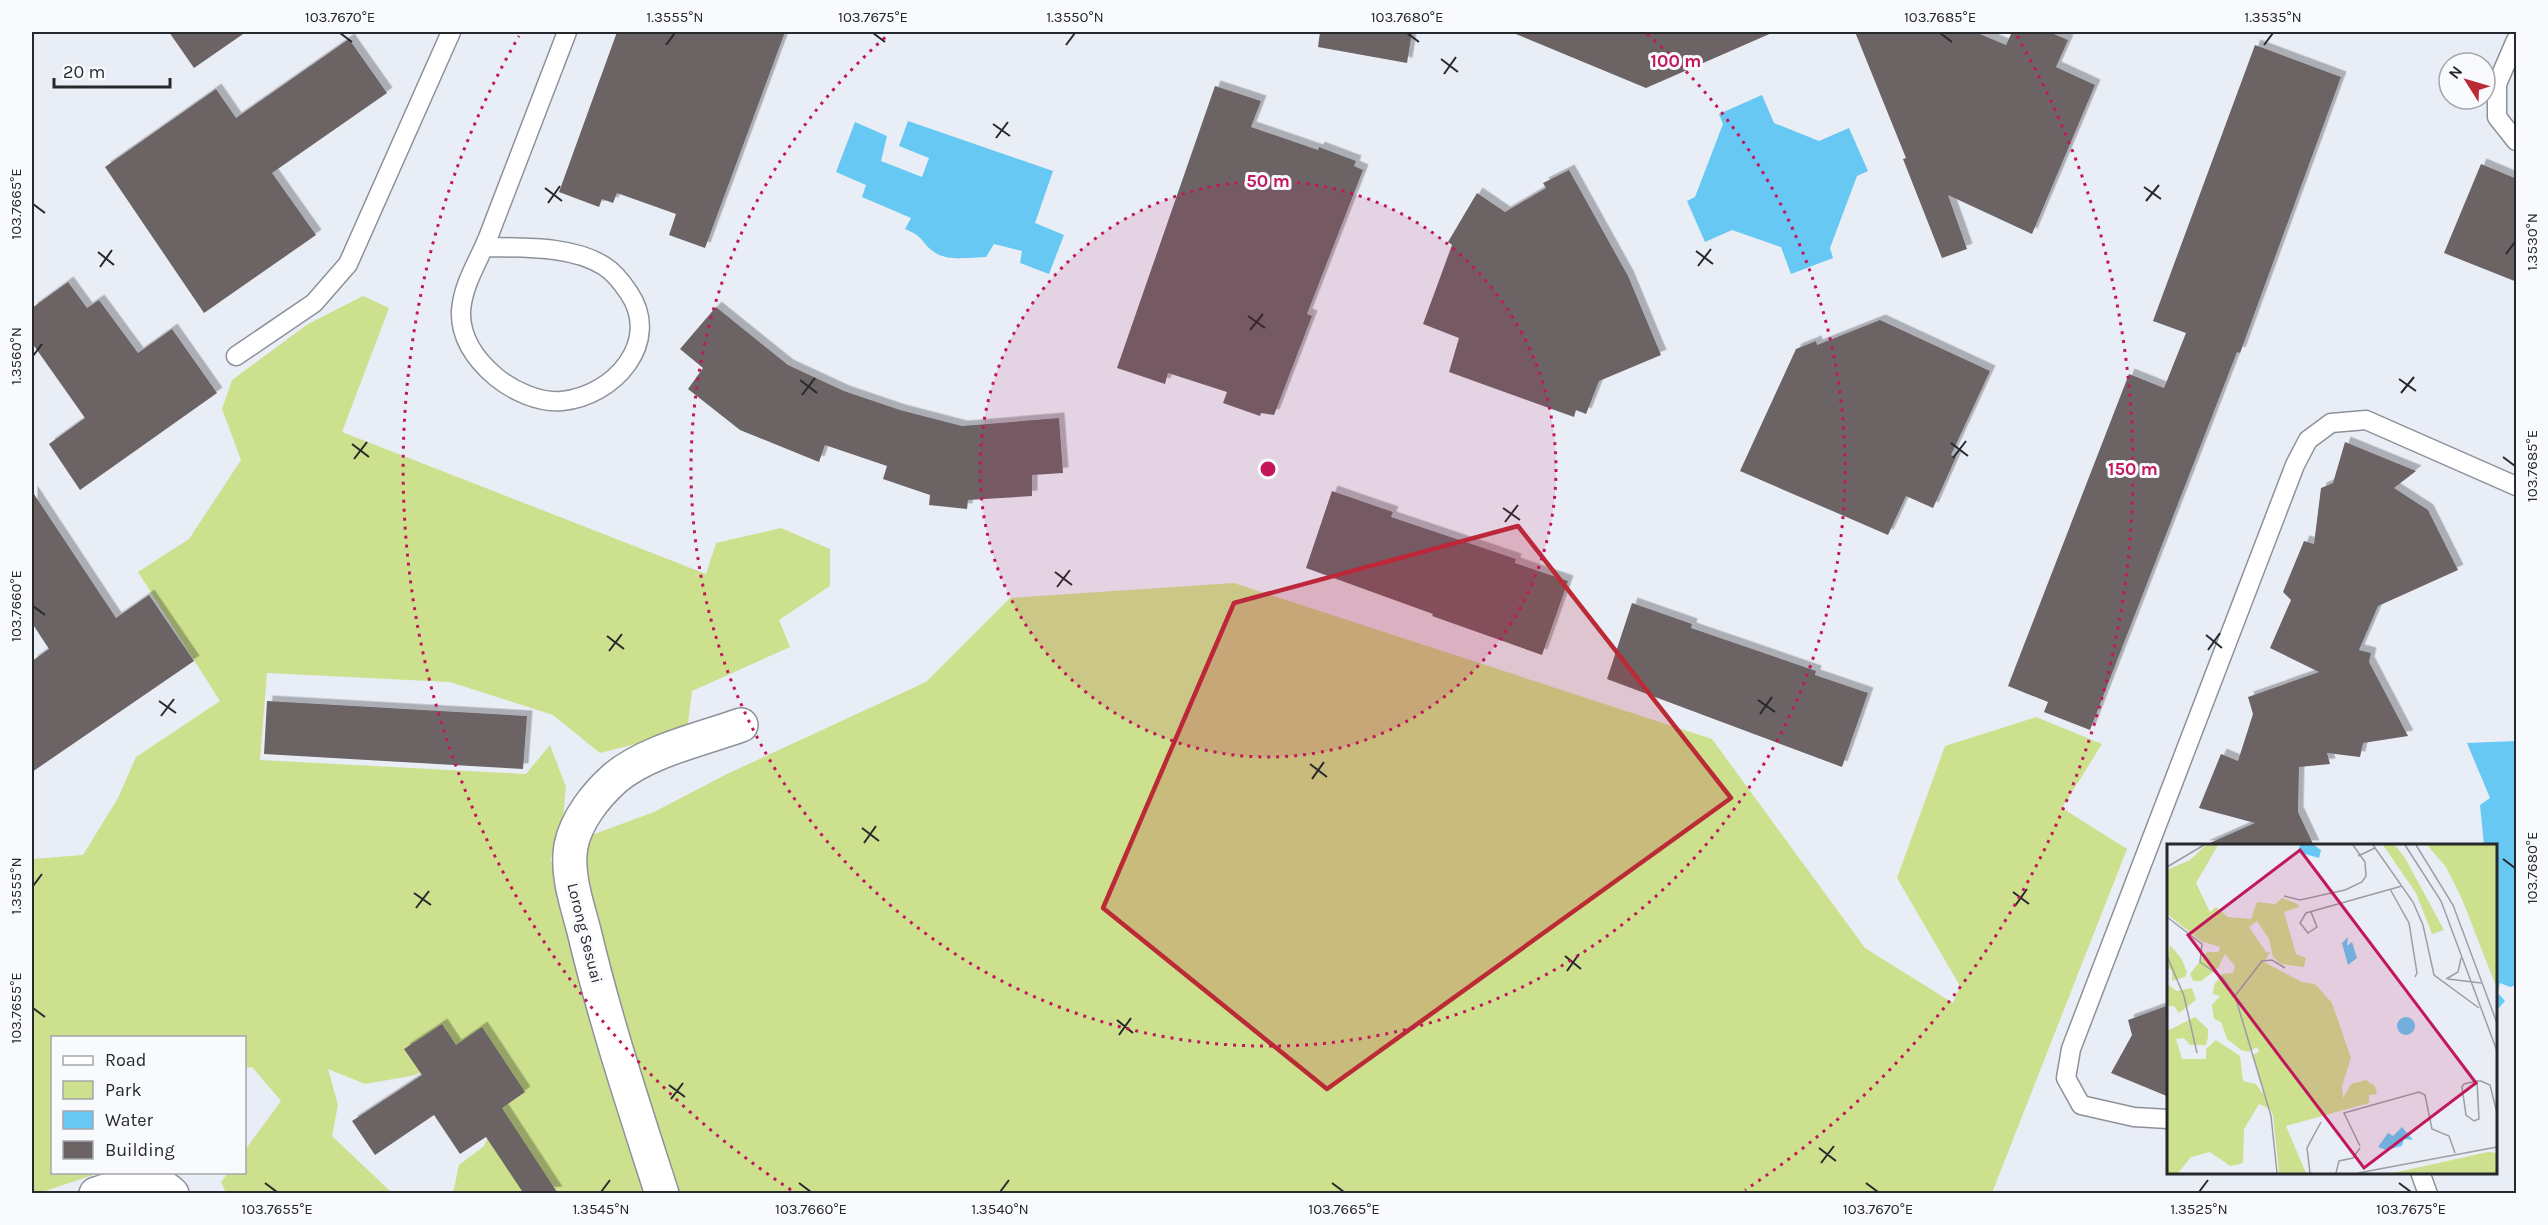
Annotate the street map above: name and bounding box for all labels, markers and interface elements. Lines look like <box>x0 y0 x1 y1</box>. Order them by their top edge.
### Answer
text: 103.7670°E <box>305 8 375 26</box>
text: 1.3555°N <box>646 8 704 26</box>
text: 103.7675°E <box>838 8 908 26</box>
text: 1.3550°N <box>1046 8 1104 26</box>
text: 103.7680°E <box>1371 8 1443 26</box>
text: 103.7685°E <box>1904 8 1976 26</box>
text: 1.3535°N <box>2244 8 2302 26</box>
text: 100 m <box>1651 50 1701 72</box>
scale bar <box>54 51 170 89</box>
north arrow <box>2437 51 2497 111</box>
text: 20 m <box>63 61 105 83</box>
text: N <box>2444 62 2466 83</box>
text: 103.7665°E <box>7 168 25 240</box>
text: 50 m <box>1246 170 1290 192</box>
text: 1.3530°N <box>2523 213 2541 271</box>
text: 1.3560°N <box>7 327 25 385</box>
text: 103.7685°E <box>2523 430 2541 502</box>
text: 150 m <box>2108 458 2158 480</box>
centre of rings <box>1258 459 1278 479</box>
text: 103.7660°E <box>7 570 25 642</box>
text: 103.7680°E <box>2523 832 2541 904</box>
inset map <box>2167 844 2497 1174</box>
text: 1.3555°N <box>7 857 25 915</box>
street label: Lorong Sesuai <box>563 881 607 985</box>
text: 103.7655°E <box>7 972 25 1044</box>
legend <box>51 1036 246 1174</box>
text: Road <box>105 1049 146 1071</box>
text: Park <box>105 1079 142 1101</box>
text: Water <box>105 1109 153 1131</box>
text: Building <box>105 1139 175 1161</box>
text: 103.7655°E <box>241 1200 313 1218</box>
text: 1.3545°N <box>572 1200 630 1218</box>
text: 103.7660°E <box>775 1200 847 1218</box>
text: 1.3540°N <box>971 1200 1029 1218</box>
text: 103.7665°E <box>1308 1200 1380 1218</box>
text: 103.7670°E <box>1843 1200 1913 1218</box>
text: 1.3525°N <box>2170 1200 2228 1218</box>
text: 103.7675°E <box>2376 1200 2446 1218</box>

